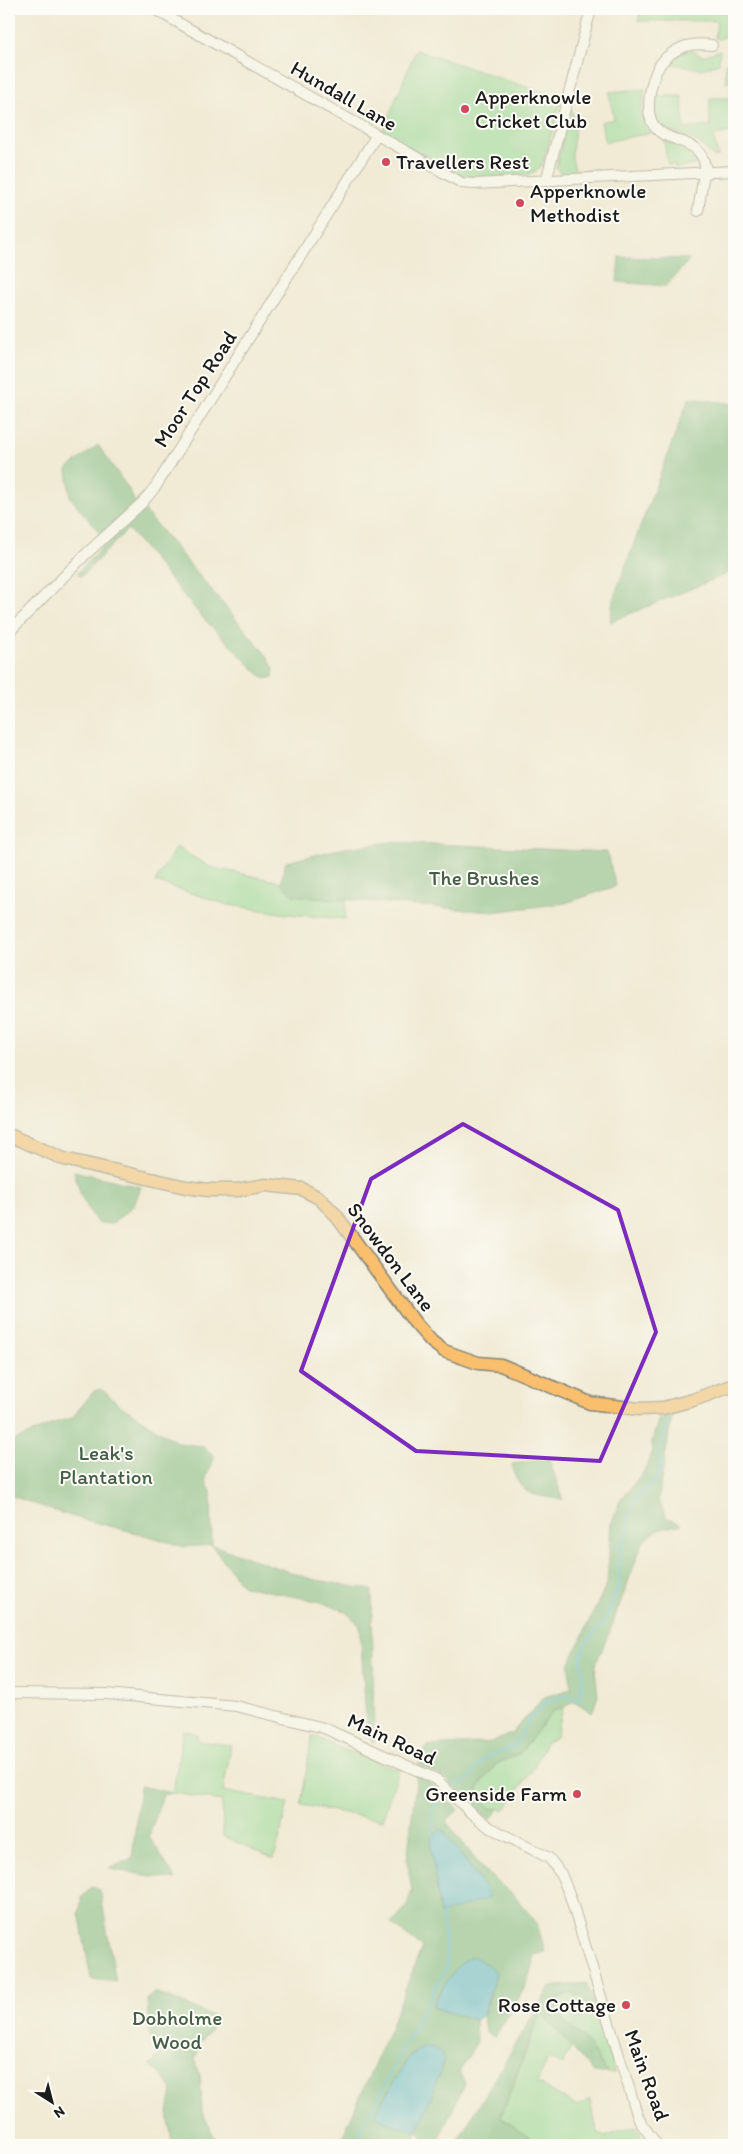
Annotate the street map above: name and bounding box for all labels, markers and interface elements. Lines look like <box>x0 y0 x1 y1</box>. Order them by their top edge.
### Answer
street label: Hundall Lane <box>287 55 402 136</box>
place label: Apperknowle Cricket Club <box>475 84 591 133</box>
marker: Apperknowle Cricket Club <box>459 103 471 115</box>
place label: Travellers Rest <box>396 149 529 174</box>
marker: Travellers Rest <box>380 156 392 168</box>
place label: Apperknowle Methodist <box>530 178 646 227</box>
marker: Apperknowle Methodist <box>514 197 526 209</box>
street label: Moor Top Road <box>148 325 242 452</box>
park label: The Brushes <box>429 865 539 890</box>
street label: Snowdon Lane <box>342 1197 441 1316</box>
park label: Leak's Plantation <box>59 1440 153 1489</box>
street label: Main Road <box>344 1707 441 1770</box>
place label: Greenside Farm <box>425 1781 567 1806</box>
marker: Greenside Farm <box>571 1788 583 1800</box>
place label: Rose Cottage <box>498 1992 616 2017</box>
marker: Rose Cottage <box>620 1999 632 2011</box>
park label: Dobholme Wood <box>132 2005 222 2054</box>
street label: Main Road <box>619 2026 676 2124</box>
north arrow <box>28 2076 78 2126</box>
text: N <box>51 2102 68 2122</box>

